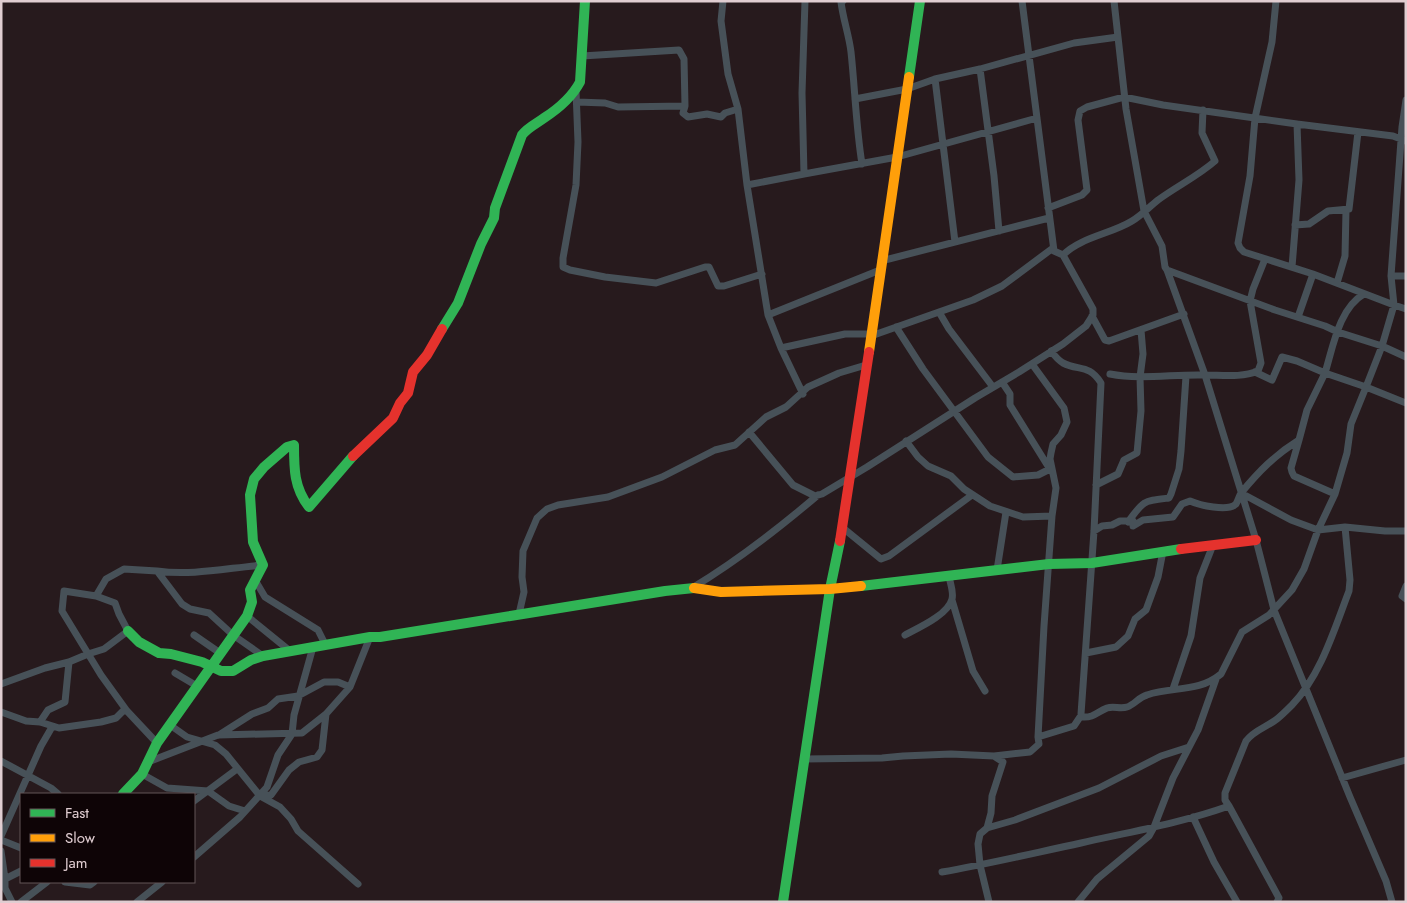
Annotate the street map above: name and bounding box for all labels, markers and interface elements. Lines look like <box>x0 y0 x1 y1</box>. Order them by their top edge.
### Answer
legend <box>20 793 195 883</box>
text: Fast <box>65 802 89 824</box>
text: Slow <box>65 827 96 849</box>
text: Jam <box>63 852 88 874</box>

